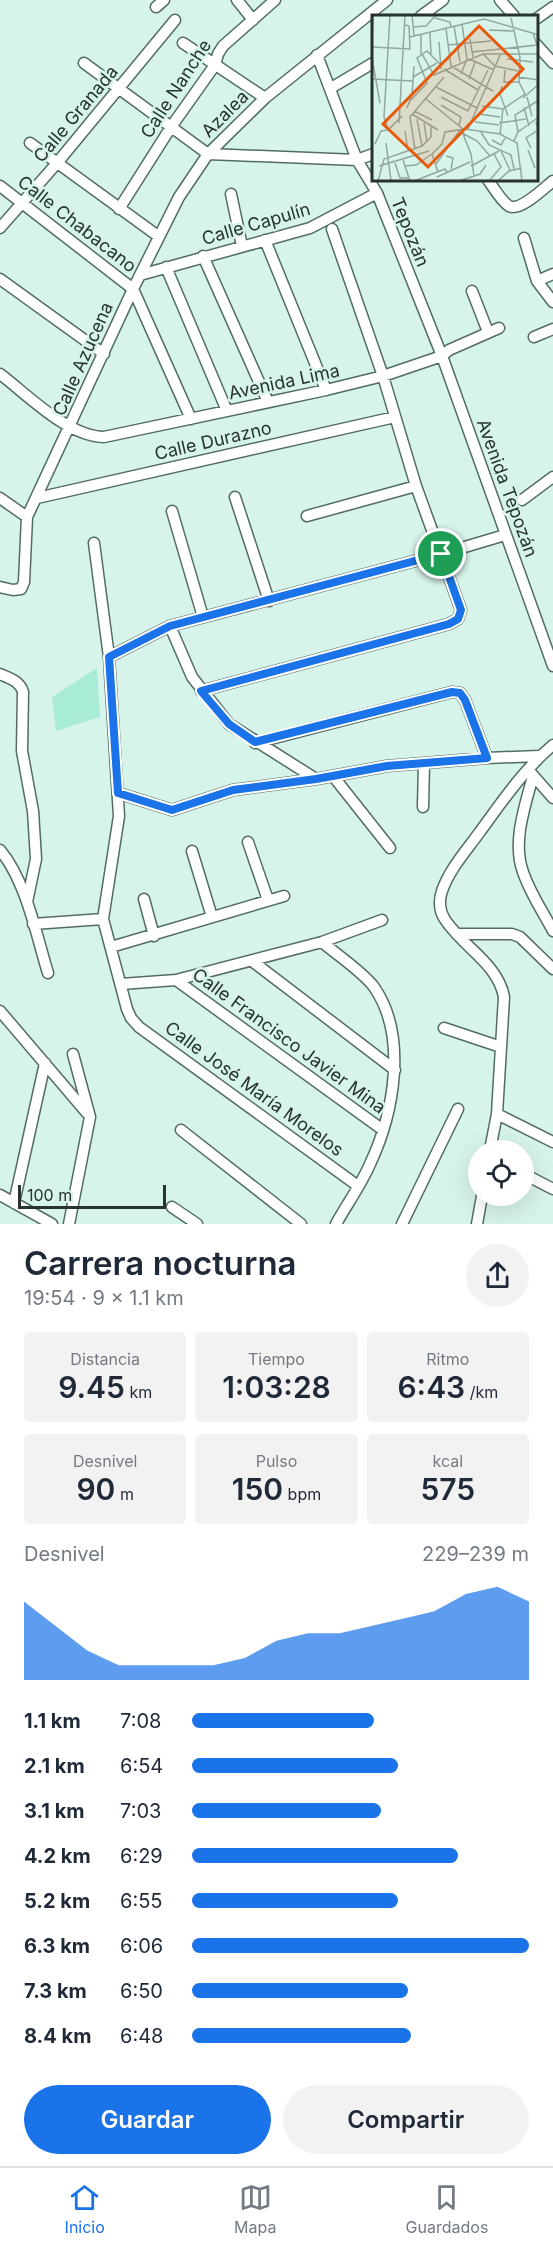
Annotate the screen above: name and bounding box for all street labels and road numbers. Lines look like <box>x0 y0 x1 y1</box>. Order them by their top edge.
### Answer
street label: Calle Nanche <box>136 36 215 142</box>
street label: Calle Granada <box>29 61 122 166</box>
street label: Azalea <box>197 86 252 141</box>
street label: Calle Chabacano <box>14 171 141 276</box>
street label: Tepozán <box>387 194 434 270</box>
street label: Calle Capulín <box>199 198 312 249</box>
street label: Calle Azucena <box>48 299 117 419</box>
street label: Avenida Lima <box>226 359 341 404</box>
street label: Avenida Tepozán <box>473 416 542 560</box>
street label: Calle Durazno <box>152 417 273 464</box>
street label: Calle Francisco Javier Mina <box>189 963 390 1118</box>
street label: Calle José María Morelos <box>161 1017 348 1160</box>

